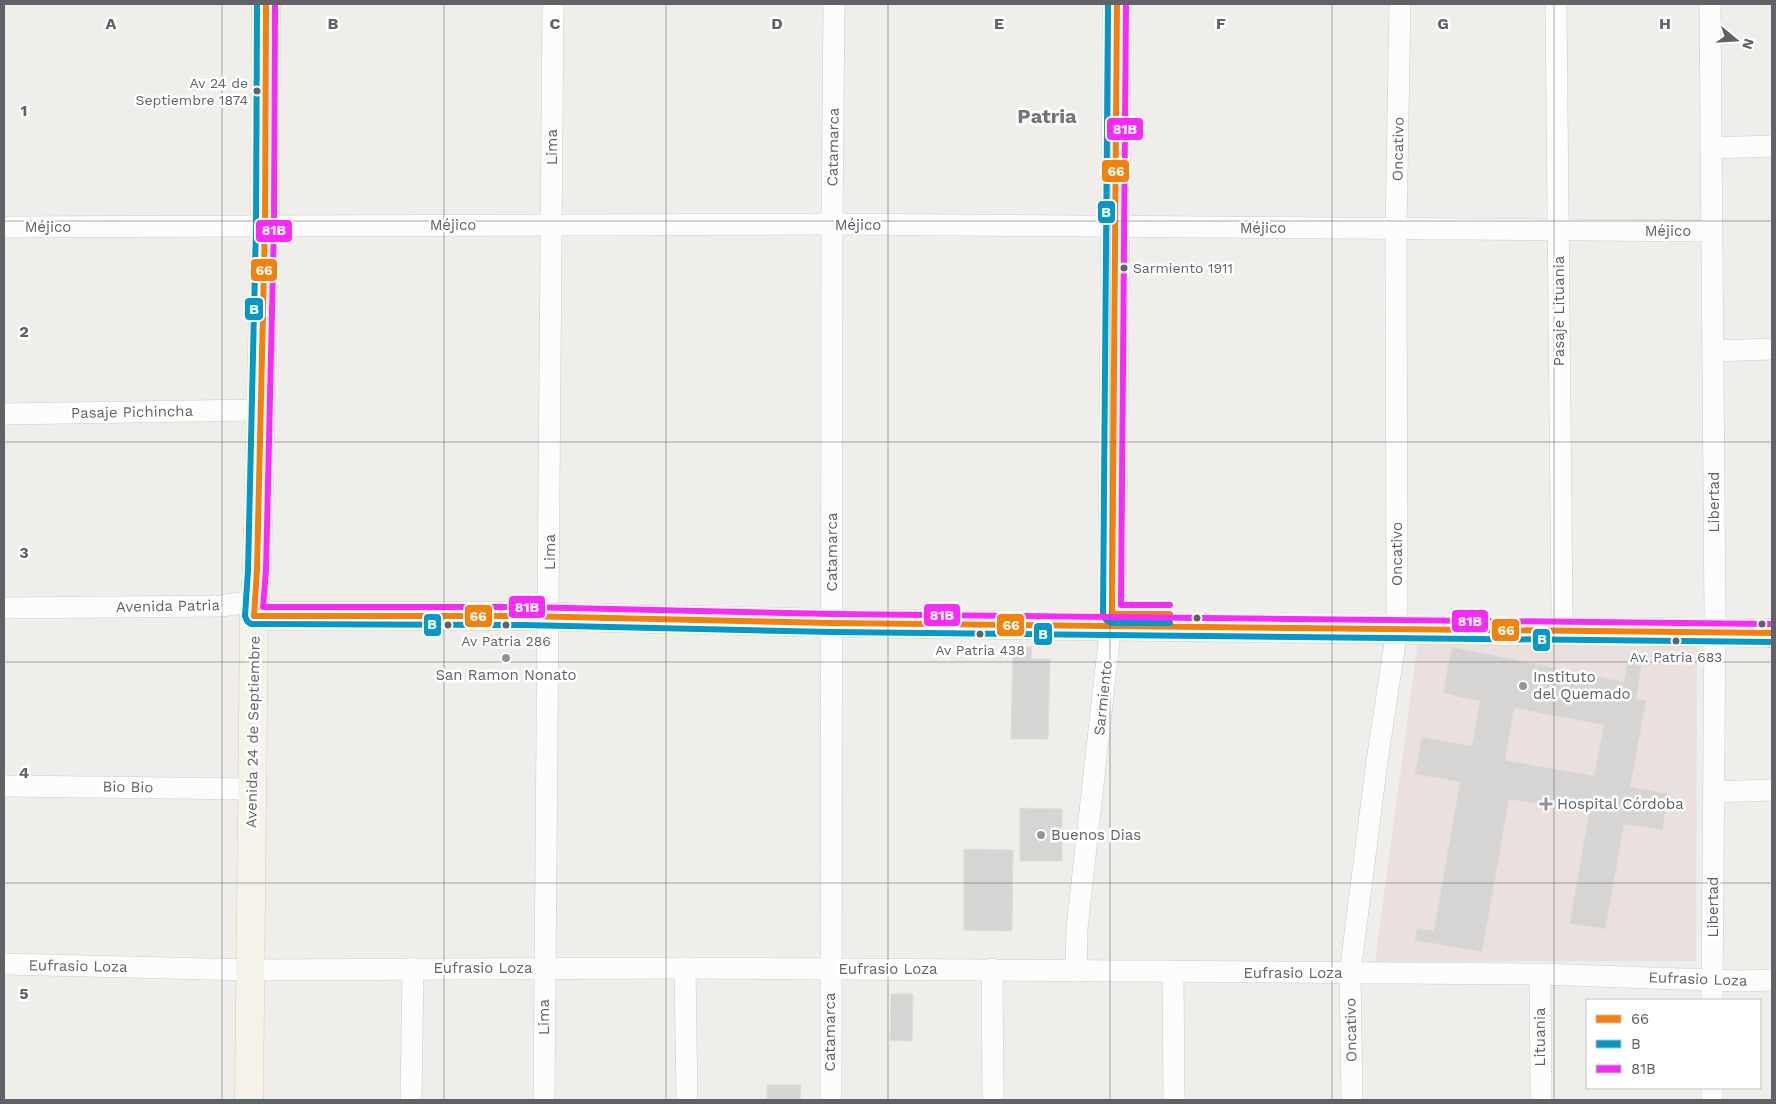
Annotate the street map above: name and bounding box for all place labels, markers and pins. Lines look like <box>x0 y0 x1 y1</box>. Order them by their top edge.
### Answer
place label: Av 24 de Septiembre 1874 <box>135 75 248 108</box>
marker: Av 24 de Septiembre 1874 <box>252 86 262 96</box>
place label: Sarmiento 1911 <box>1133 260 1233 276</box>
marker: Sarmiento 1911 <box>1119 263 1129 273</box>
unlabelled marker <box>1192 613 1202 623</box>
unlabelled marker <box>1757 619 1767 629</box>
unlabelled marker <box>443 620 453 630</box>
marker: Av Patria 286 <box>501 620 511 630</box>
marker: Av Patria 438 <box>975 629 985 639</box>
place label: Av Patria 286 <box>461 633 551 649</box>
marker: Av. Patria 683 <box>1671 636 1681 646</box>
place label: Av Patria 438 <box>935 642 1025 658</box>
place label: Av. Patria 683 <box>1630 649 1722 665</box>
marker: San Ramon Nonato <box>500 652 512 664</box>
place label: San Ramon Nonato <box>435 666 577 684</box>
place label: Instituto del Quemado <box>1533 668 1631 703</box>
marker: Instituto del Quemado <box>1517 680 1529 692</box>
place label: Hospital Córdoba <box>1557 795 1684 813</box>
marker: Hospital Córdoba <box>1539 797 1553 811</box>
place label: Buenos Dias <box>1051 826 1141 844</box>
marker: Buenos Dias <box>1035 829 1047 841</box>

